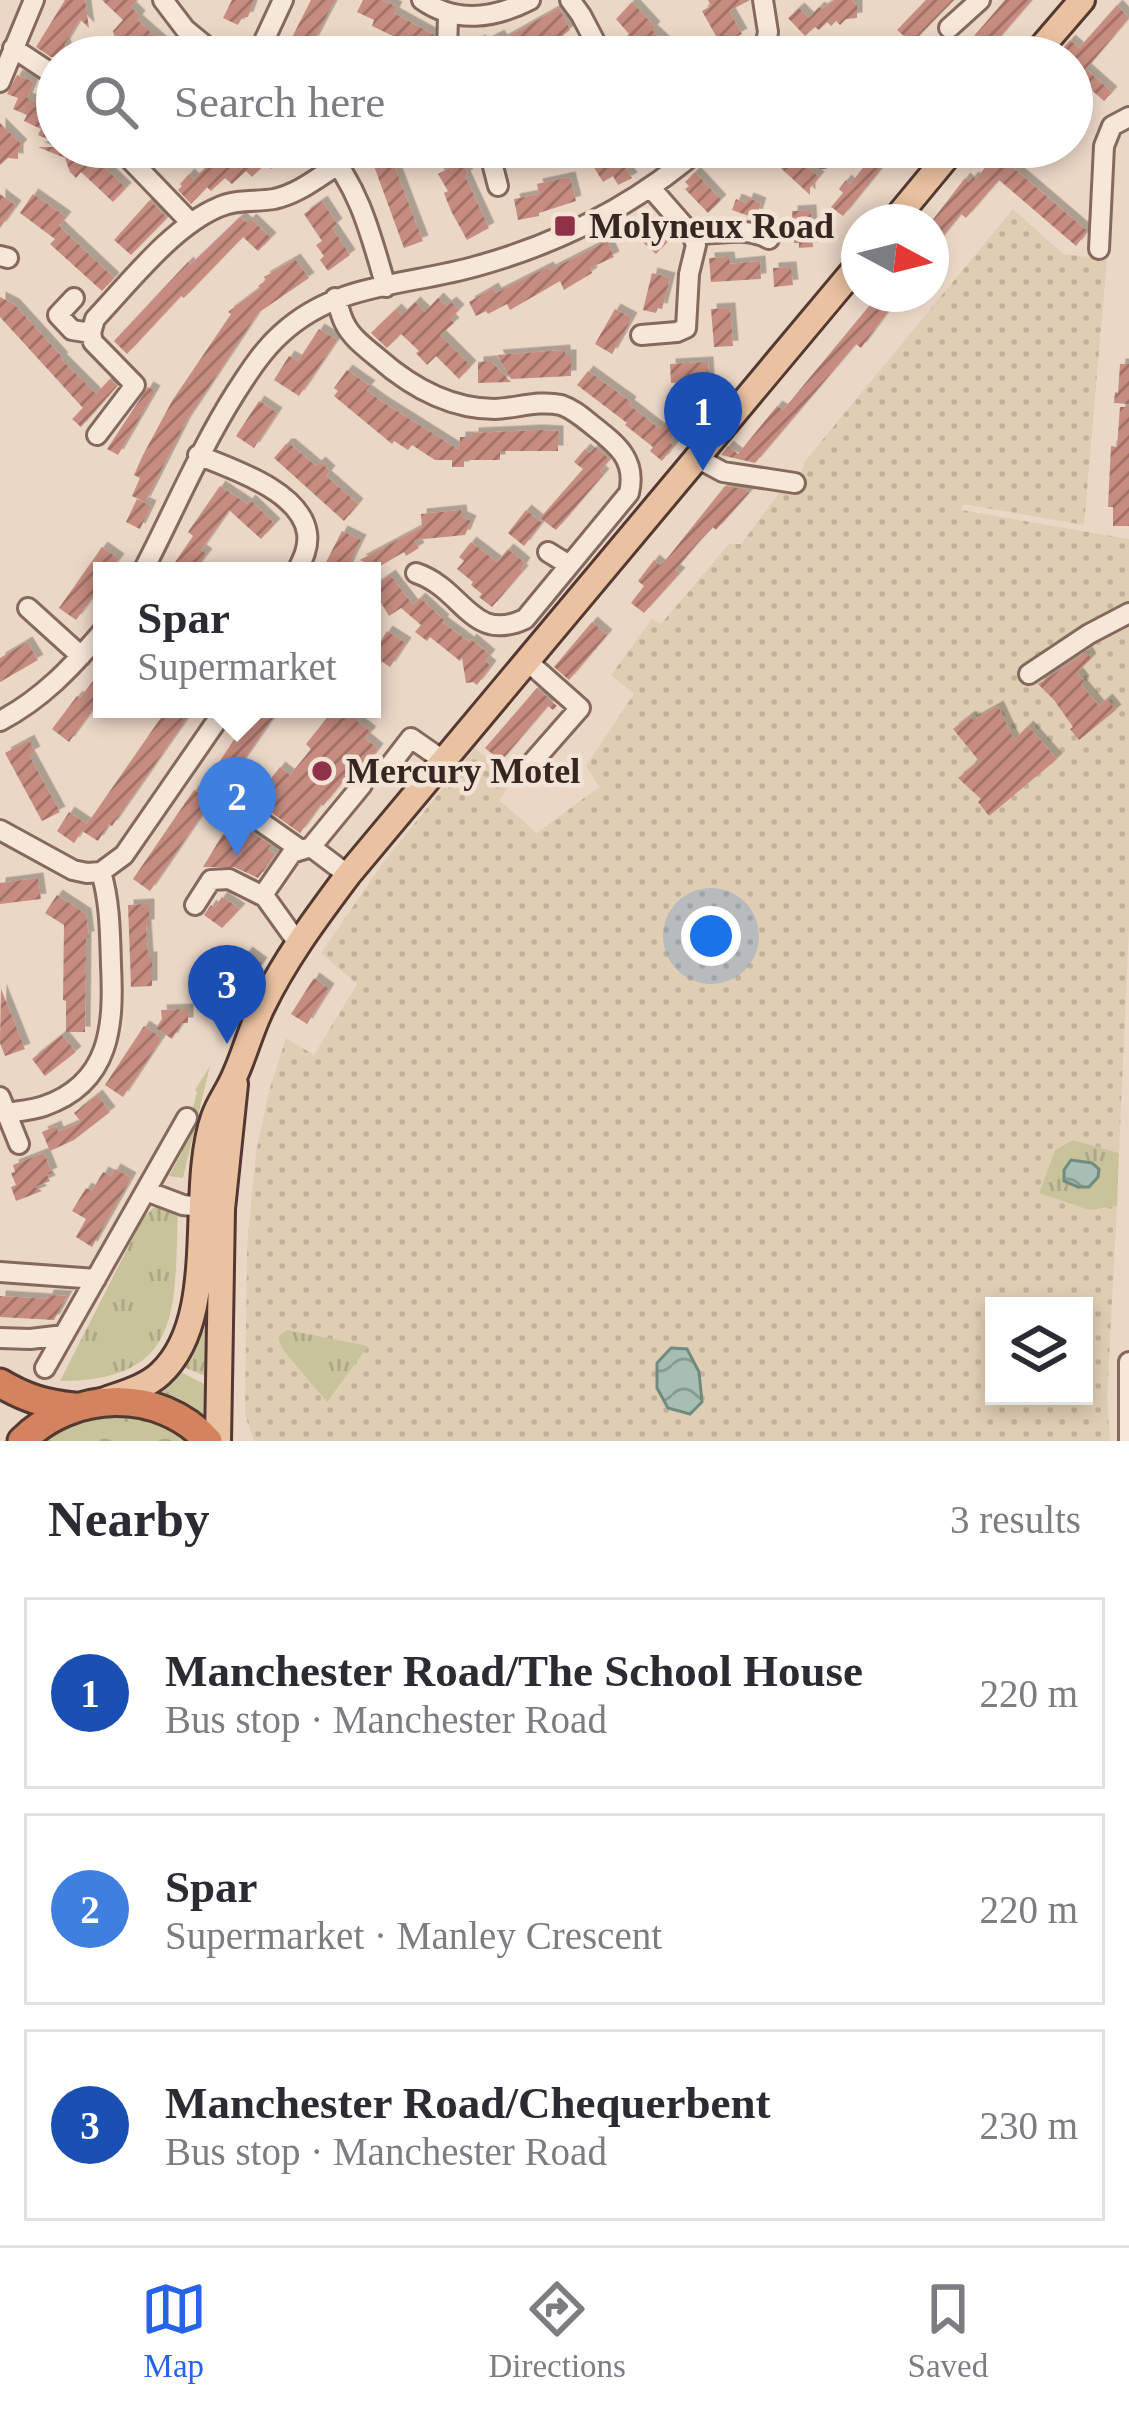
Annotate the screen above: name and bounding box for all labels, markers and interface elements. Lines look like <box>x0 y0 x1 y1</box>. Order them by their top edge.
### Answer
search box <box>36 36 1093 168</box>
icon: search <box>78 69 144 135</box>
text: Search here <box>174 77 385 127</box>
north arrow <box>841 204 949 312</box>
place label: Molyneux Road <box>589 206 834 246</box>
marker: Molyneux Road <box>552 213 578 239</box>
pin: 1 <box>664 372 742 471</box>
popup <box>93 562 381 718</box>
text: Spar <box>137 593 230 643</box>
text: Supermarket <box>137 645 337 688</box>
place label: Mercury Motel <box>346 751 580 791</box>
pin: 2 <box>198 757 276 856</box>
marker: Mercury Motel <box>309 758 335 784</box>
your location <box>681 906 741 966</box>
pin: 3 <box>188 945 266 1044</box>
map controls <box>985 1297 1093 1405</box>
button: layers <box>985 1297 1093 1405</box>
text: Nearby <box>48 1491 209 1547</box>
text: 3 results <box>950 1498 1081 1541</box>
text: Manchester Road/The School House <box>165 1646 863 1696</box>
text: 1 <box>80 1672 100 1715</box>
text: 220 m <box>979 1672 1078 1715</box>
text: Bus stop · Manchester Road <box>165 1698 607 1741</box>
text: Spar <box>165 1862 258 1912</box>
text: 2 <box>80 1888 100 1931</box>
text: 220 m <box>979 1888 1078 1931</box>
text: Supermarket · Manley Crescent <box>165 1914 662 1957</box>
text: Manchester Road/Chequerbent <box>165 2078 770 2128</box>
text: 3 <box>80 2104 100 2147</box>
text: 230 m <box>979 2104 1078 2147</box>
text: Bus stop · Manchester Road <box>165 2130 607 2173</box>
tab: Map <box>141 2276 207 2385</box>
tab: Directions <box>488 2276 626 2385</box>
tab: Saved <box>908 2276 988 2385</box>

